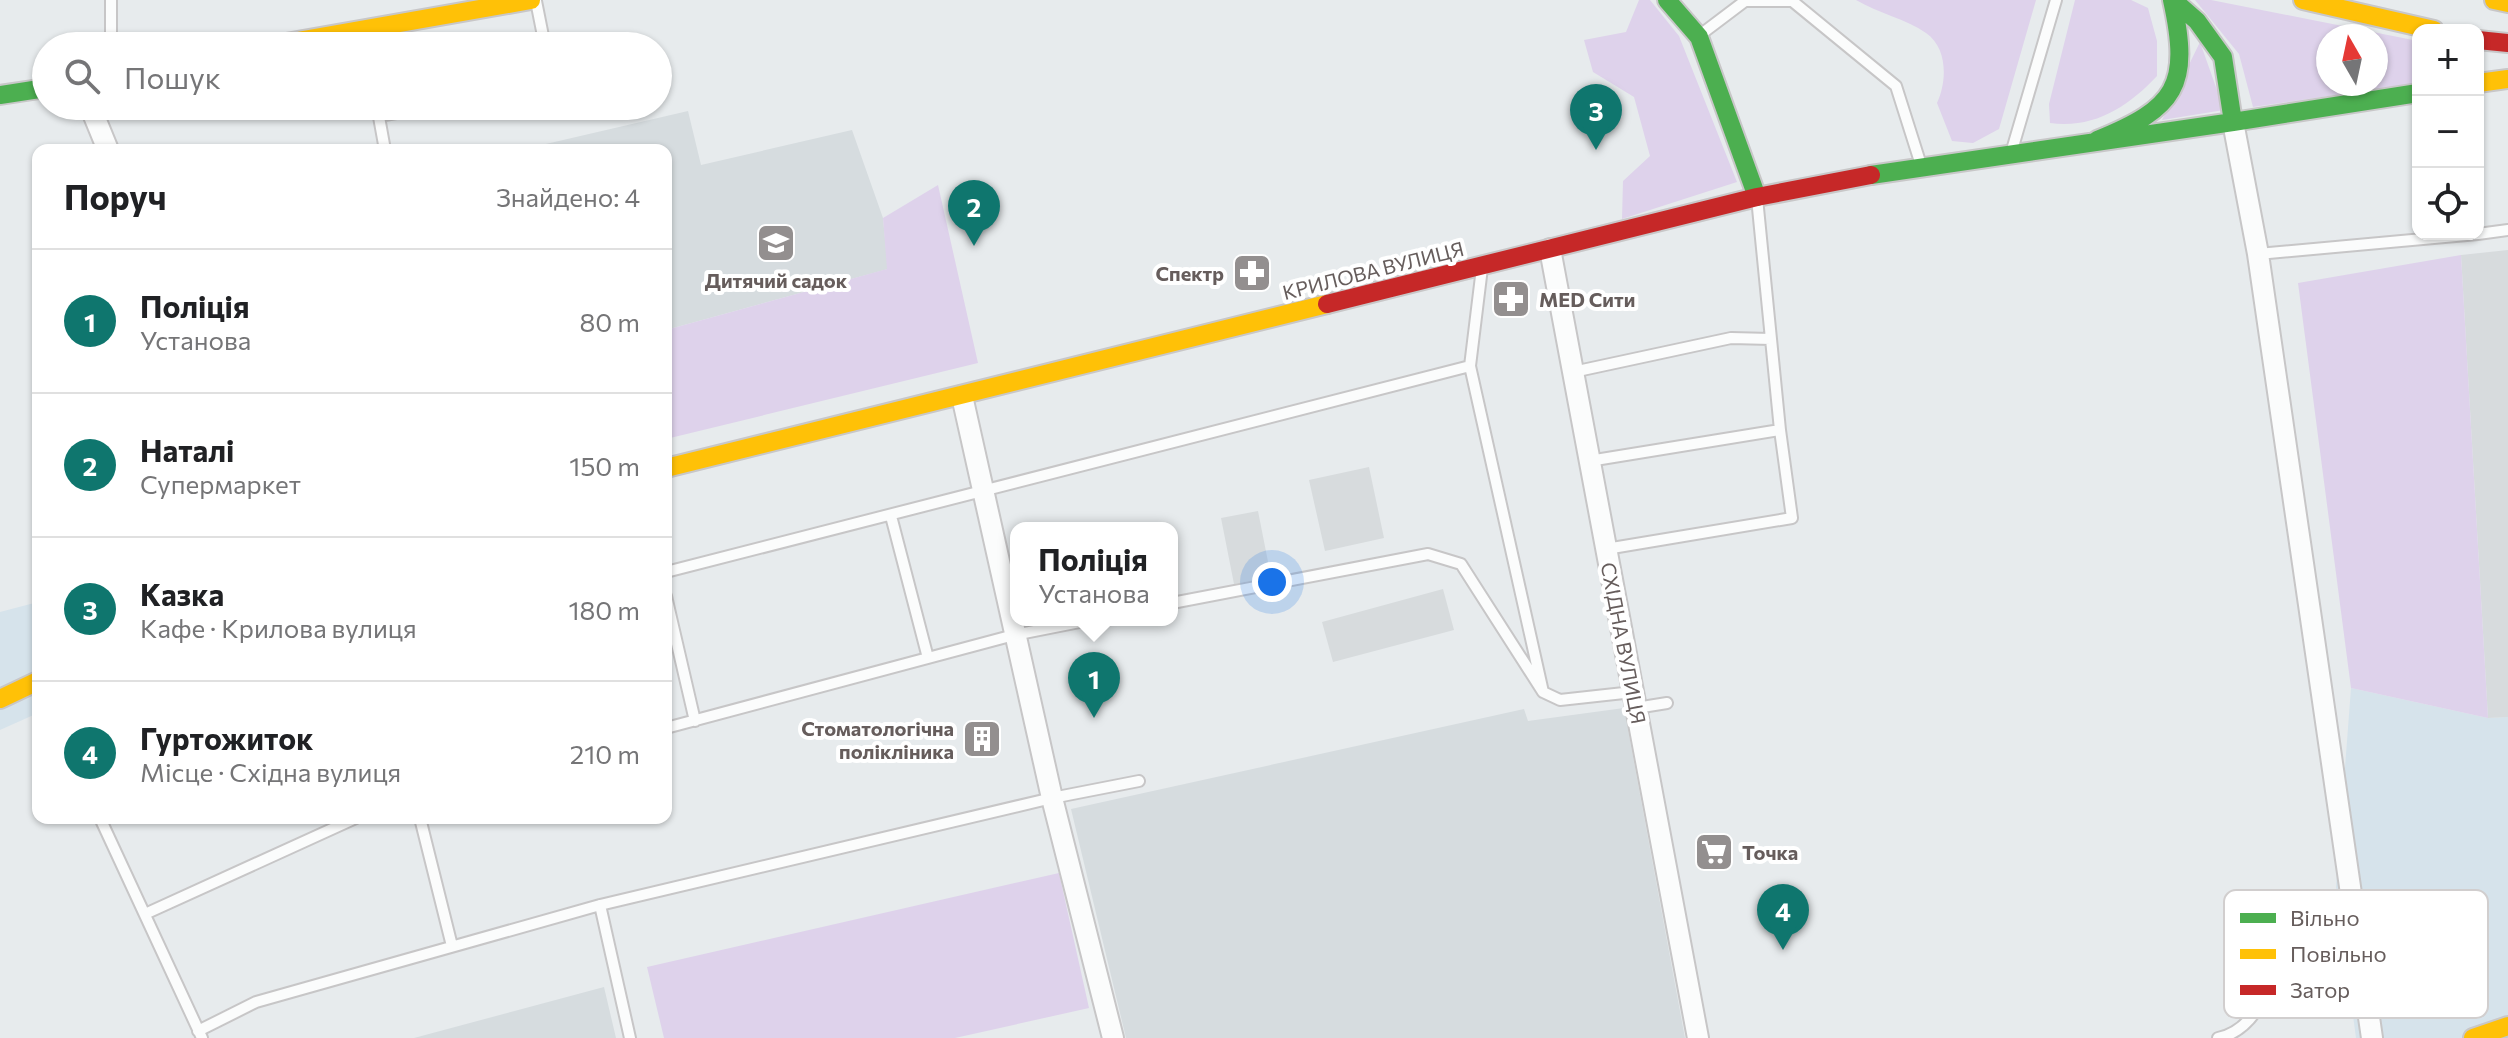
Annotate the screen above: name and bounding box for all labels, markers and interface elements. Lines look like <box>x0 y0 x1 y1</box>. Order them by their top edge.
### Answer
north arrow <box>2316 24 2388 96</box>
map controls <box>2412 24 2484 240</box>
button: + <box>2412 24 2484 96</box>
search box <box>32 32 672 120</box>
icon: search <box>60 54 104 98</box>
text: Пошук <box>124 58 221 95</box>
pin: 3 <box>1570 84 1622 150</box>
button: − <box>2412 96 2484 168</box>
button: locate <box>2412 168 2484 240</box>
text: Поруч <box>64 175 167 217</box>
pin: 2 <box>948 180 1000 246</box>
text: Знайдено: 4 <box>496 181 640 212</box>
school or university icon: Дитячий садок <box>755 222 797 264</box>
street label: КРИЛОВА ВУЛИЦЯ <box>1280 236 1466 304</box>
pharmacy icon: Спектр <box>1231 252 1273 294</box>
place label: Спектр <box>1155 261 1224 285</box>
place label: Дитячий садок <box>705 268 848 292</box>
pharmacy icon: MED Сити <box>1490 278 1532 320</box>
text: Поліція <box>140 287 250 324</box>
place label: MED Сити <box>1539 287 1635 311</box>
text: 1 <box>84 306 96 337</box>
text: 80 m <box>580 306 640 337</box>
text: Установа <box>140 324 251 355</box>
text: Наталі <box>140 431 234 468</box>
text: 2 <box>83 450 97 481</box>
text: 150 m <box>569 450 640 481</box>
text: Супермаркет <box>140 468 301 499</box>
popup <box>1010 522 1178 626</box>
text: Поліція <box>1038 540 1148 577</box>
street label: СХІДНА ВУЛИЦЯ <box>1597 560 1651 726</box>
your location <box>1252 562 1292 602</box>
text: Казка <box>140 575 224 612</box>
text: Установа <box>1038 577 1150 608</box>
text: 3 <box>82 594 98 625</box>
text: 180 m <box>568 594 640 625</box>
text: Кафе · Крилова вулиця <box>140 612 417 643</box>
pin: 1 <box>1068 652 1120 718</box>
place label: Стоматологічна полікліника <box>801 716 954 763</box>
building icon: Стоматологічна полікліника <box>961 718 1003 760</box>
text: Гуртожиток <box>140 719 313 756</box>
text: 4 <box>82 738 98 769</box>
text: 210 m <box>570 738 640 769</box>
text: Місце · Східна вулиця <box>140 756 401 787</box>
supermarket icon: Точка <box>1693 831 1735 873</box>
place label: Точка <box>1742 840 1798 864</box>
pin: 4 <box>1757 884 1809 950</box>
legend <box>2224 890 2488 1018</box>
text: Вільно <box>2290 904 2360 931</box>
text: Повільно <box>2290 940 2387 967</box>
text: Затор <box>2290 976 2350 1003</box>

